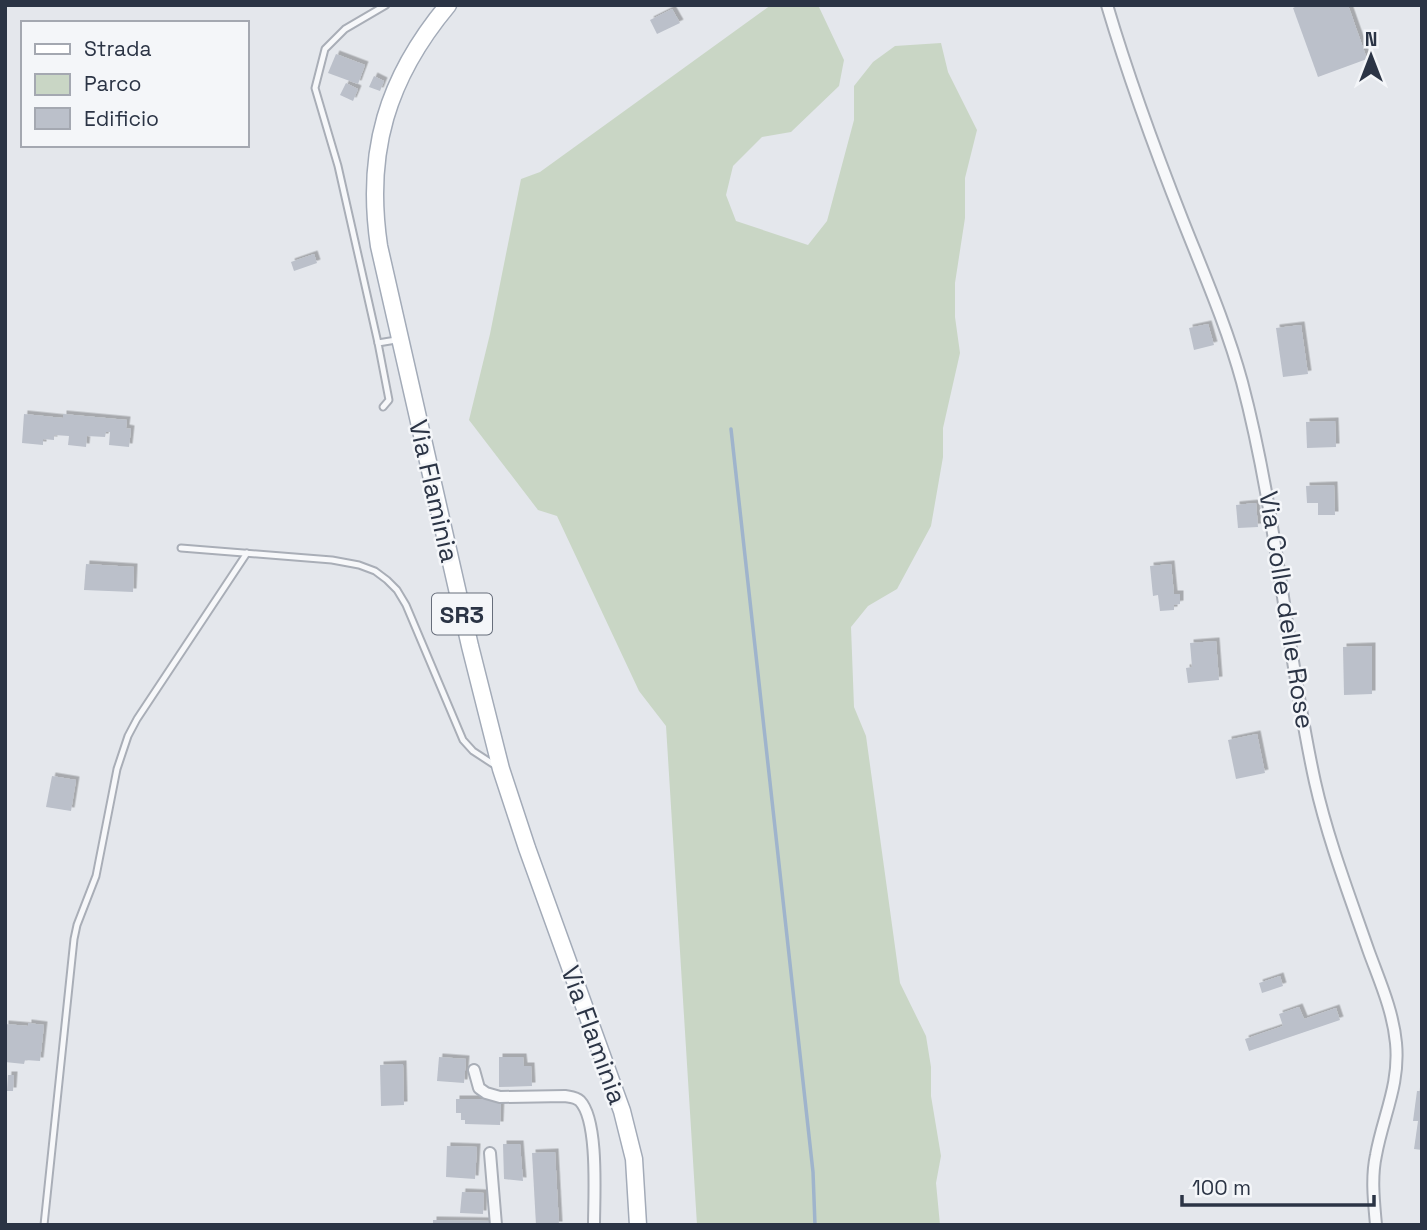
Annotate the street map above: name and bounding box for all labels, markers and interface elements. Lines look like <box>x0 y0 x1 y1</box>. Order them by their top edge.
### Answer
legend <box>21 21 248 147</box>
north arrow <box>1336 21 1406 91</box>
text: N <box>1365 27 1377 52</box>
text: Strada <box>84 35 151 62</box>
text: Parco <box>84 70 142 97</box>
text: Edificio <box>84 105 159 132</box>
street label: Via Flaminia <box>401 416 467 566</box>
street label: Via Colle delle Rose <box>1251 489 1323 731</box>
road number: SR3 <box>432 594 492 634</box>
street label: Via Flaminia <box>553 961 635 1109</box>
scale bar <box>1182 1164 1374 1208</box>
text: 100 m <box>1192 1174 1251 1201</box>

